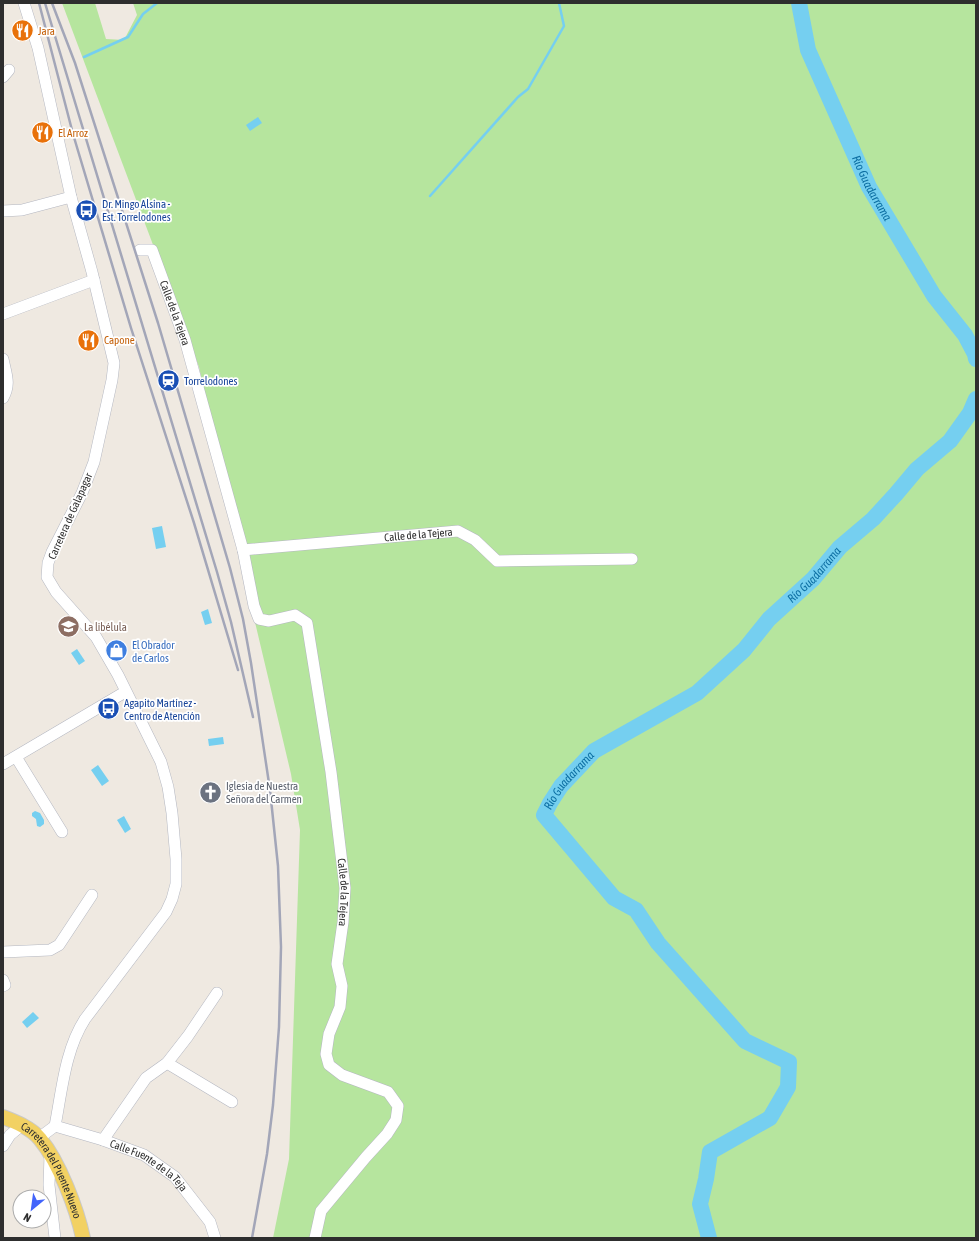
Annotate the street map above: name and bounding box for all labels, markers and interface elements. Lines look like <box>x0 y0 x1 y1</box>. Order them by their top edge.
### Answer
restaurant icon: Jara <box>9 18 35 44</box>
place label: Jara <box>38 25 55 37</box>
restaurant icon: El Arroz <box>30 120 56 146</box>
place label: El Arroz <box>58 127 88 139</box>
water label: Río Guadarrama <box>849 153 895 224</box>
bus stop icon: Dr. Mingo Alsina - Est. Torrelodones <box>74 197 100 223</box>
place label: Dr. Mingo Alsina - Est. Torrelodones <box>102 198 171 223</box>
street label: Calle de la Tejera <box>158 279 192 347</box>
restaurant icon: Capone <box>76 327 102 353</box>
place label: Capone <box>104 334 135 346</box>
station icon: Torrelodones <box>155 368 181 394</box>
place label: Torrelodones <box>184 375 238 387</box>
street label: Carretera de Galapagar <box>46 470 95 561</box>
street label: Calle de la Tejera <box>384 526 453 543</box>
water label: Río Guadarrama <box>785 544 844 606</box>
school or university icon: La libélula <box>55 614 81 640</box>
place label: La libélula <box>84 621 127 633</box>
shop icon: El Obrador de Carlos <box>104 638 130 664</box>
place label: El Obrador de Carlos <box>132 639 175 664</box>
bus stop icon: Agapito Martínez - Centro de Atención <box>95 696 121 722</box>
place label: Agapito Martínez - Centro de Atención <box>124 697 200 722</box>
water label: Río Guadarrama <box>541 748 597 812</box>
church icon: Iglesia de Nuestra Señora del Carmen <box>197 779 223 805</box>
place label: Iglesia de Nuestra Señora del Carmen <box>226 780 302 805</box>
street label: Calle de la Tejera <box>335 857 351 927</box>
street label: Carretera del Puente Nuevo <box>13 1123 83 1223</box>
street label: Calle Fuente de la Teja <box>108 1137 190 1194</box>
north arrow <box>12 1189 52 1229</box>

